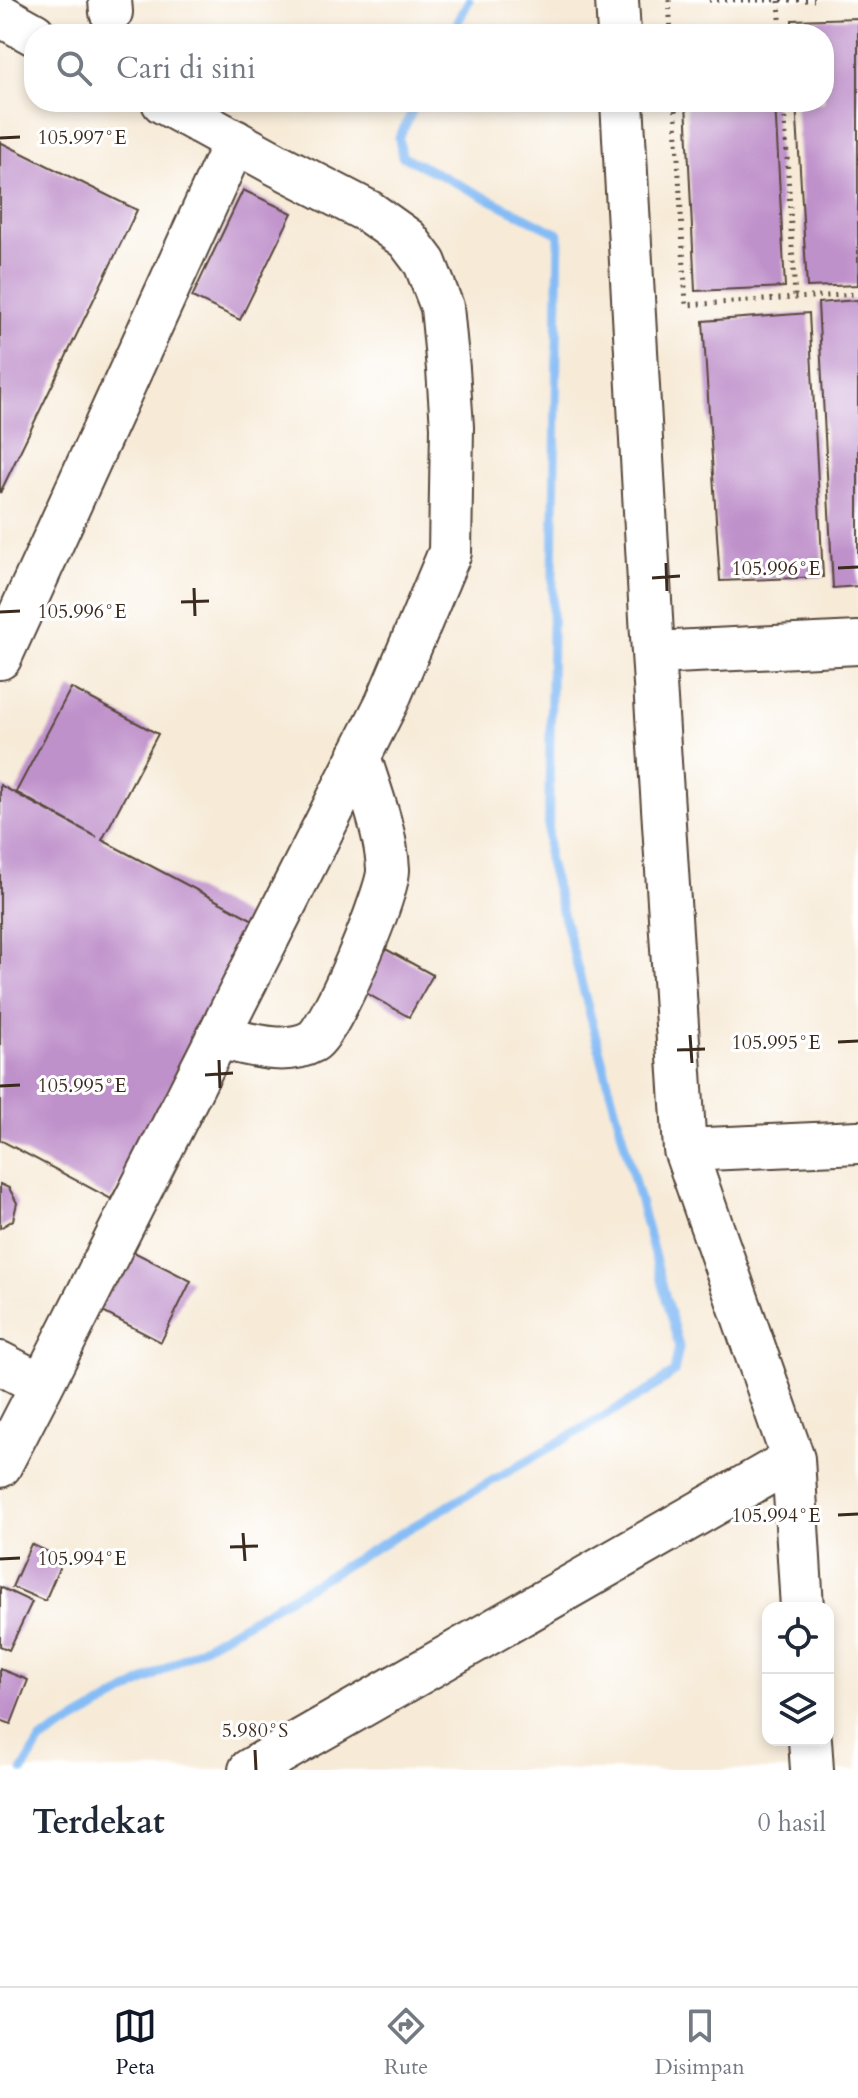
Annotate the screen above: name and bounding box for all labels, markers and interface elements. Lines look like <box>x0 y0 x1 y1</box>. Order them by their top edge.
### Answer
search box <box>24 24 834 112</box>
icon: search <box>52 46 96 90</box>
text: Cari di sini <box>116 48 256 89</box>
text: 105.997°E <box>37 124 127 151</box>
text: 105.996°E <box>731 555 821 582</box>
text: 105.996°E <box>37 598 127 625</box>
text: 105.995°E <box>731 1029 821 1056</box>
text: 105.995°E <box>37 1072 127 1099</box>
text: 105.994°E <box>731 1502 821 1529</box>
text: 105.994°E <box>37 1545 127 1572</box>
map controls <box>762 1602 834 1746</box>
button: locate <box>762 1602 834 1674</box>
button: layers <box>762 1674 834 1746</box>
text: 5.980°S <box>222 1717 288 1744</box>
text: Terdekat <box>32 1799 165 1845</box>
text: 0 hasil <box>758 1805 826 1840</box>
tab: Peta <box>113 2004 157 2082</box>
tab: Rute <box>384 2004 428 2082</box>
tab: Disimpan <box>655 2004 745 2082</box>

